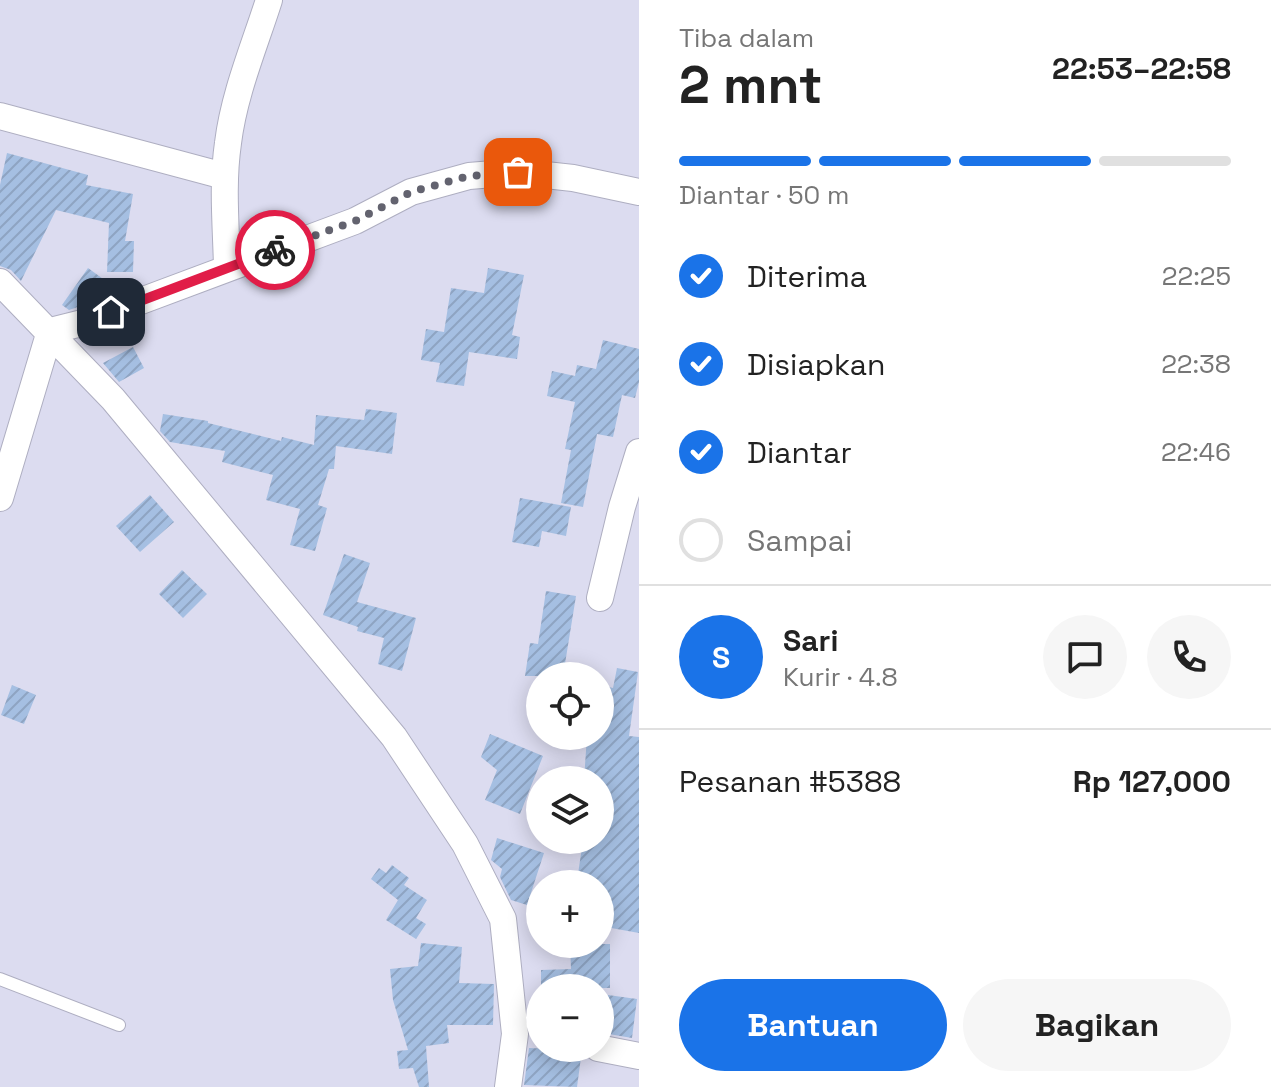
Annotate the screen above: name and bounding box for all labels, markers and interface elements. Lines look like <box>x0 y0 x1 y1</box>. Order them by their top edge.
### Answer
text: Tiba dalam <box>679 21 814 55</box>
text: 22:53–22:58 <box>1052 49 1231 88</box>
text: 2 mnt <box>679 52 823 118</box>
pin <box>484 138 552 206</box>
icon: bag <box>496 150 540 194</box>
text: Diantar · 50 m <box>679 178 849 212</box>
courier <box>235 210 315 290</box>
icon: bike <box>253 228 297 272</box>
icon: check <box>679 254 723 298</box>
text: Diterima <box>747 257 867 296</box>
text: 22:25 <box>1162 259 1231 293</box>
pin <box>77 278 145 346</box>
icon: home <box>89 290 133 334</box>
icon: check <box>679 342 723 386</box>
text: Disiapkan <box>747 345 885 384</box>
text: 22:38 <box>1161 347 1231 381</box>
icon: check <box>679 430 723 474</box>
text: Diantar <box>747 433 852 472</box>
text: 22:46 <box>1161 435 1231 469</box>
text: Sampai <box>747 521 852 560</box>
button: chat <box>1043 615 1127 699</box>
button: phone <box>1147 615 1231 699</box>
text: Sari <box>783 621 838 660</box>
text: S <box>712 638 730 677</box>
text: Kurir · 4.8 <box>783 660 898 694</box>
map controls <box>526 662 614 1062</box>
button: locate <box>526 662 614 750</box>
text: Pesanan #5388 <box>679 762 901 801</box>
text: Rp 127,000 <box>1073 762 1231 801</box>
button: layers <box>526 766 614 854</box>
button: + <box>526 870 614 958</box>
button: − <box>526 974 614 1062</box>
button: Bantuan <box>679 979 947 1071</box>
button: Bagikan <box>963 979 1231 1071</box>

